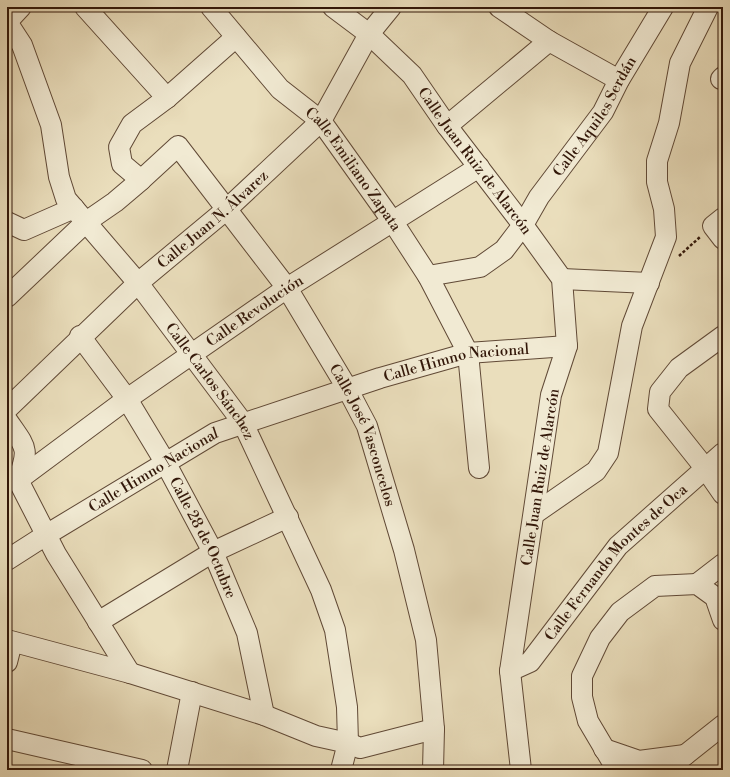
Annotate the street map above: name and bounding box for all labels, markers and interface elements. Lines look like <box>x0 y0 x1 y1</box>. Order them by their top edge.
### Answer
street label: Calle Aquiles Serdán <box>549 53 641 180</box>
street label: Calle Juan Ruiz de Alarcón <box>413 84 536 239</box>
street label: Calle Emiliano Zapata <box>301 103 406 235</box>
street label: Calle Juan N. Álvarez <box>154 166 272 273</box>
street label: Calle Revolución <box>203 271 307 351</box>
street label: Calle Carlos Sánchez <box>161 319 259 443</box>
street label: Calle Himno Nacional <box>381 340 530 387</box>
street label: Calle José Vasconcelos <box>325 361 399 509</box>
street label: Calle Juan Ruiz de Alarcón <box>517 387 564 567</box>
street label: Calle Himno Nacional <box>85 423 221 517</box>
street label: Calle 28 de Octubre <box>165 474 240 601</box>
street label: Calle Fernando Montes de Oca <box>541 480 692 645</box>

